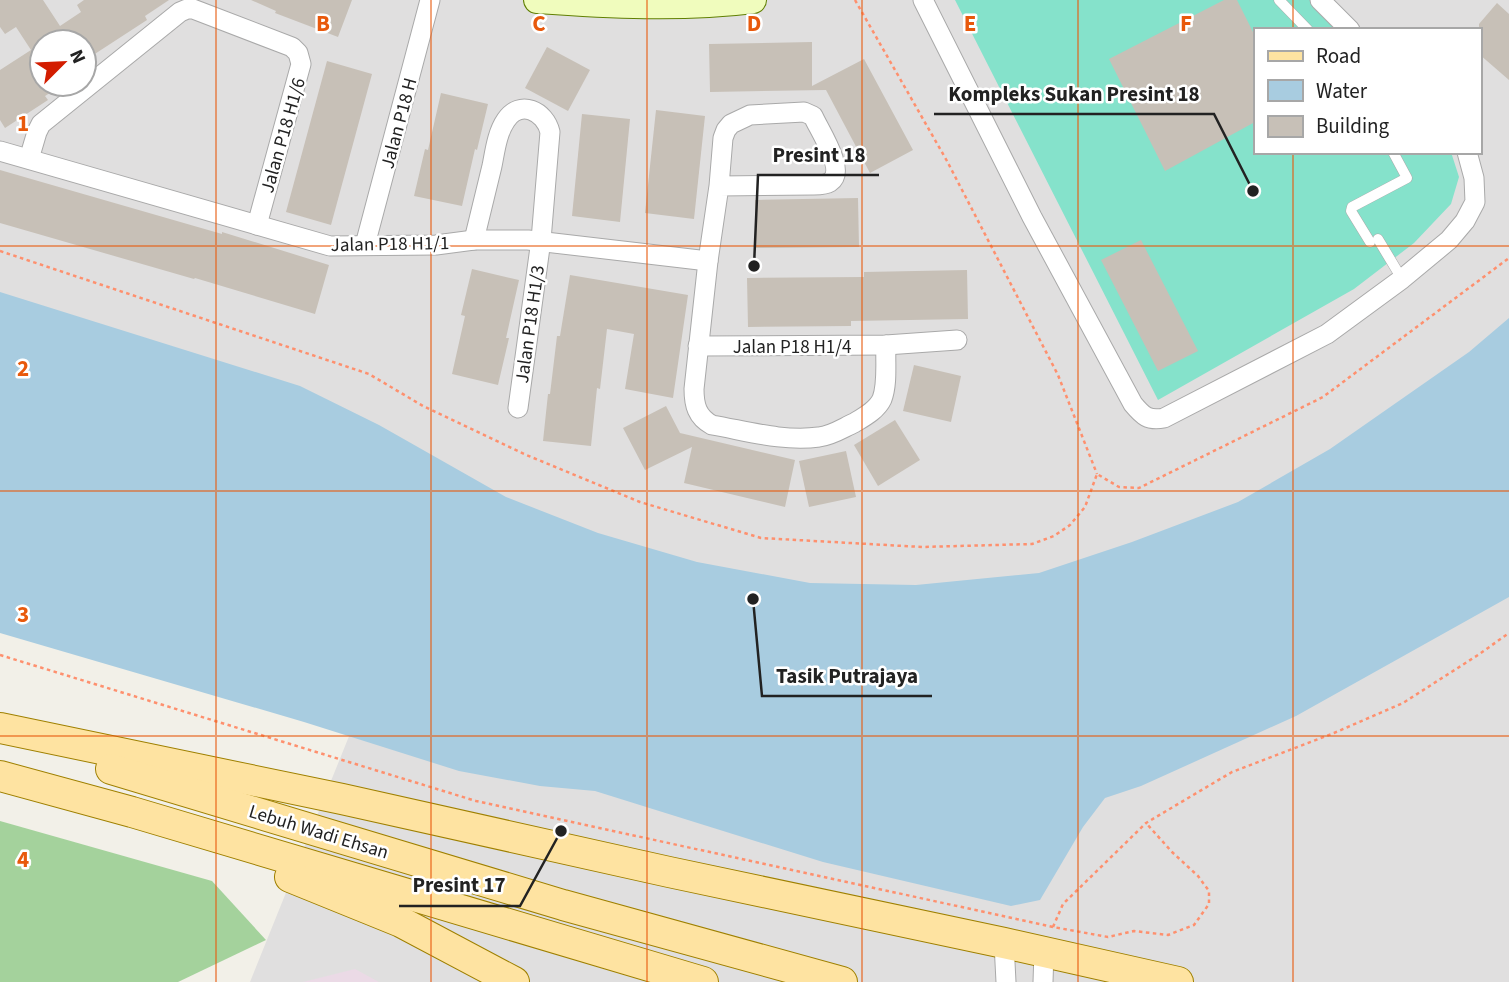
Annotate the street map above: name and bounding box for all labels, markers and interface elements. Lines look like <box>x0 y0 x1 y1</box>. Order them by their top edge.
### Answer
text: B <box>316 7 330 40</box>
text: C <box>532 7 546 40</box>
text: D <box>747 7 761 40</box>
text: E <box>964 7 976 40</box>
text: F <box>1180 7 1192 40</box>
north arrow <box>28 28 98 98</box>
legend <box>1254 28 1481 154</box>
text: Road <box>1316 41 1361 71</box>
text: N <box>62 45 92 68</box>
callout: Kompleks Sukan Presint 18 <box>934 72 1214 114</box>
street label: Jalan P18 H1/6 <box>254 75 313 196</box>
street label: Jalan P18 H <box>374 75 425 172</box>
text: Water <box>1316 76 1368 106</box>
text: Kompleks Sukan Presint 18 <box>948 79 1200 109</box>
text: 1 <box>17 107 29 140</box>
text: Building <box>1316 111 1390 141</box>
callout: Presint 18 <box>758 133 879 175</box>
text: Presint 18 <box>772 140 866 170</box>
street label: Jalan P18 H1/1 <box>330 230 450 259</box>
street label: Jalan P18 H1/3 <box>509 264 552 385</box>
street label: Jalan P18 H1/4 <box>733 334 851 361</box>
text: 2 <box>17 352 29 385</box>
text: 3 <box>17 598 29 631</box>
callout: Tasik Putrajaya <box>762 654 932 696</box>
text: Tasik Putrajaya <box>776 661 918 691</box>
street label: Lebuh Wadi Ehsan <box>245 798 392 867</box>
text: 4 <box>17 843 29 876</box>
callout: Presint 17 <box>399 864 520 906</box>
text: Presint 17 <box>412 870 506 900</box>

